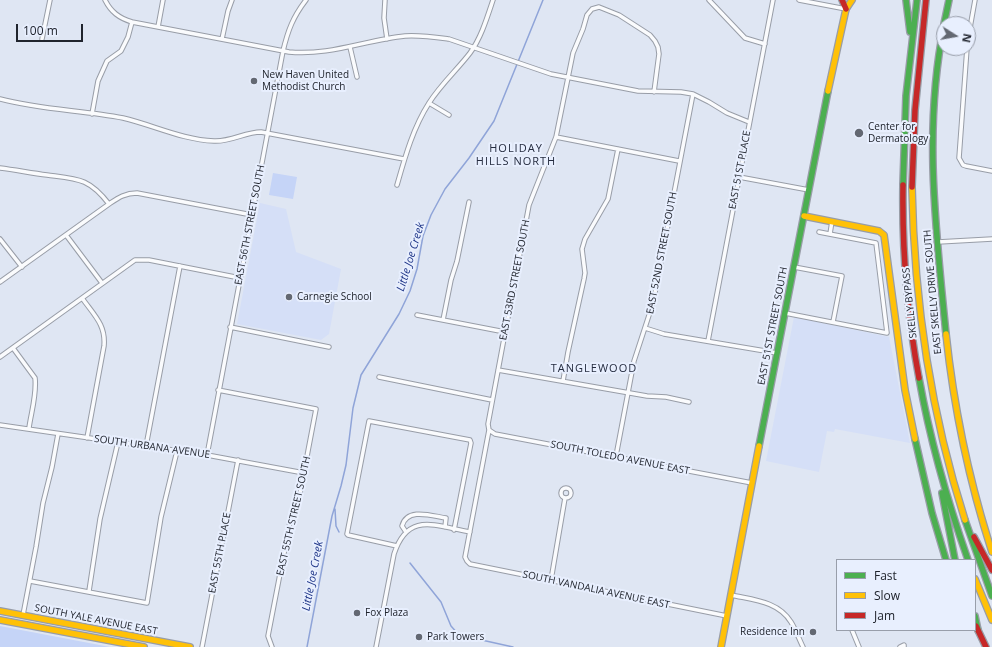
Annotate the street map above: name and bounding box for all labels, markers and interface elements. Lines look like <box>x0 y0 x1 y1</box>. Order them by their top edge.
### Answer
scale bar <box>18 16 85 42</box>
north arrow <box>936 16 976 56</box>
text: 100 m <box>23 22 58 39</box>
text: N <box>959 32 976 44</box>
place label: New Haven United Methodist Church <box>262 69 349 92</box>
marker: New Haven United Methodist Church <box>249 76 259 86</box>
place label: Center for Dermatology <box>868 121 928 144</box>
marker: Center for Dermatology <box>853 127 865 139</box>
street label: EAST 51ST PLACE <box>726 130 754 210</box>
district label: HOLIDAY HILLS NORTH <box>476 142 556 168</box>
street label: EAST 56TH STREET SOUTH <box>232 164 268 286</box>
street label: EAST 52ND STREET SOUTH <box>644 191 680 315</box>
street label: EAST 53RD STREET SOUTH <box>497 219 533 341</box>
water label: Little Joe Creek <box>394 221 428 293</box>
street label: EAST SKELLY DRIVE SOUTH <box>922 229 944 355</box>
street label: EAST 51ST STREET SOUTH <box>756 266 790 386</box>
street label: SKELLY BYPASS <box>900 267 920 339</box>
place label: Carnegie School <box>297 291 372 303</box>
marker: Carnegie School <box>284 292 294 302</box>
district label: TANGLEWOOD <box>551 362 637 376</box>
street label: SOUTH URBANA AVENUE <box>93 433 211 461</box>
street label: SOUTH TOLEDO AVENUE EAST <box>549 439 691 477</box>
street label: EAST 55TH STREET SOUTH <box>274 455 314 577</box>
street label: EAST 55TH PLACE <box>206 512 234 594</box>
water label: Little Joe Creek <box>300 540 326 612</box>
legend <box>836 559 976 631</box>
text: Fast <box>874 567 897 584</box>
street label: SOUTH VANDALIA AVENUE EAST <box>521 569 671 611</box>
text: Slow <box>874 587 900 604</box>
street label: SOUTH YALE AVENUE EAST <box>34 602 158 638</box>
place label: Fox Plaza <box>365 607 408 619</box>
text: Jam <box>874 607 895 624</box>
marker: Fox Plaza <box>352 608 362 618</box>
place label: Residence Inn <box>740 626 805 638</box>
marker: Residence Inn <box>808 627 818 637</box>
place label: Park Towers <box>427 631 484 643</box>
marker: Park Towers <box>414 632 424 642</box>

